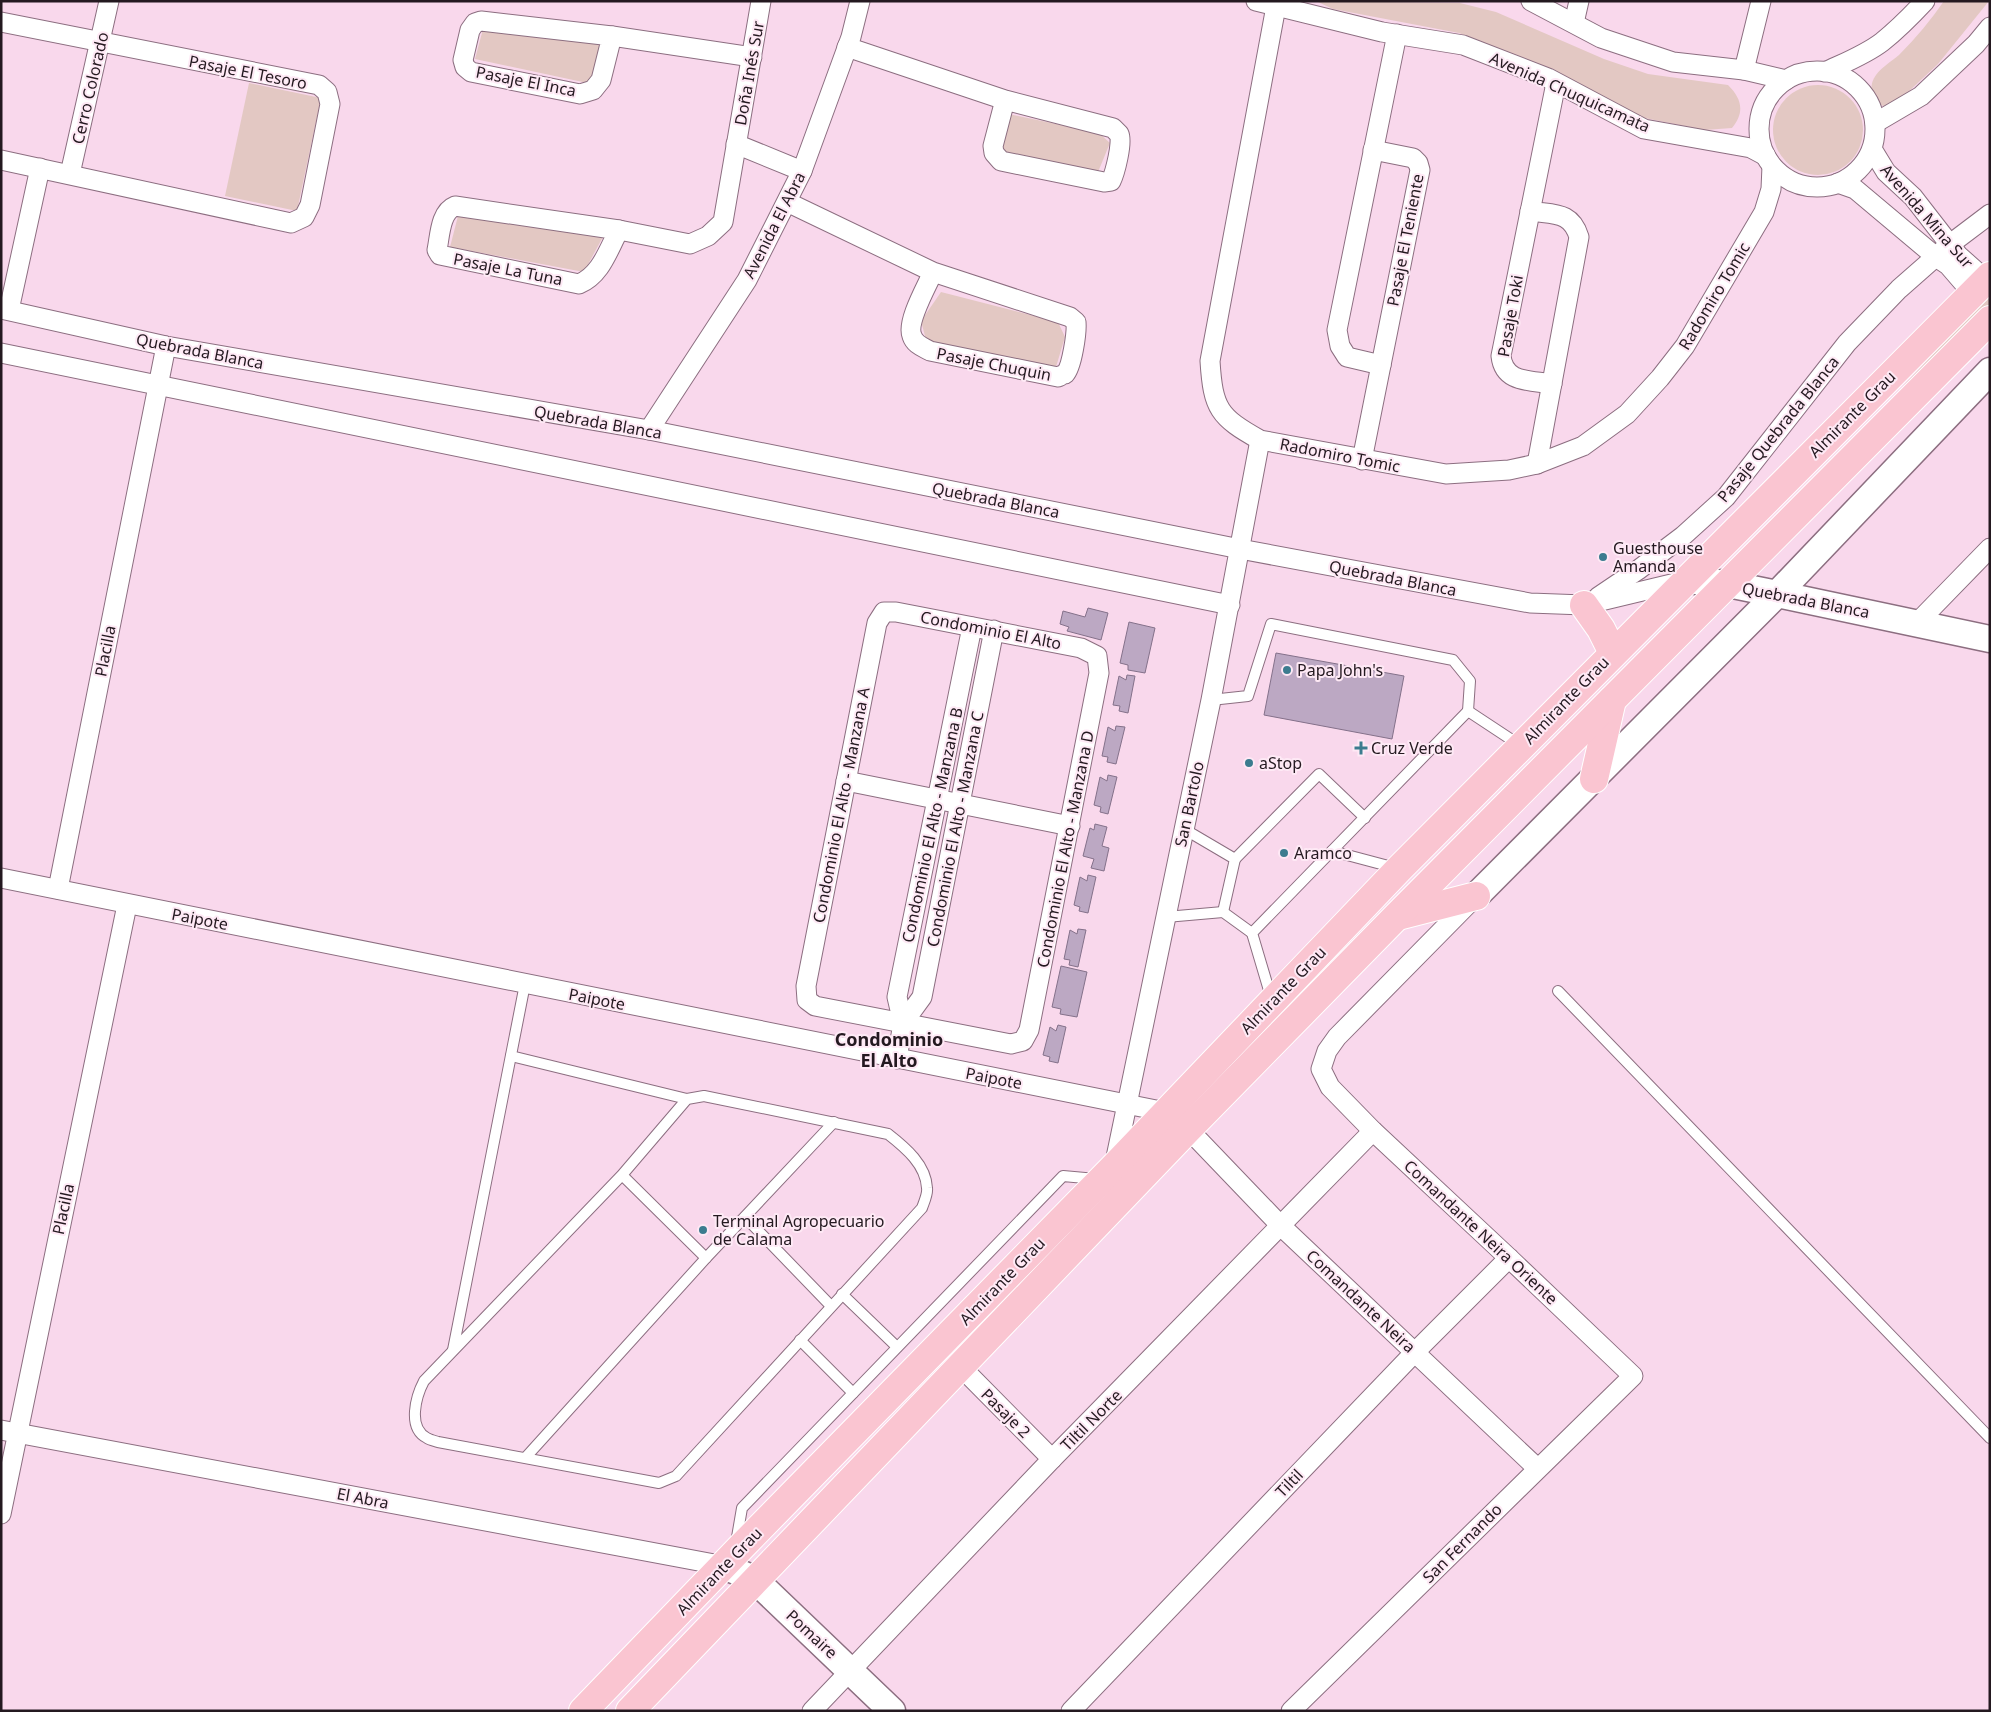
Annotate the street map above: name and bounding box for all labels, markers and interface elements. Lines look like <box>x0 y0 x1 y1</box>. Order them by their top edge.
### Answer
street label: Doña Inés Sur <box>729 19 769 127</box>
street label: Cerro Colorado <box>66 30 114 146</box>
street label: Avenida Chuquicamata <box>1486 47 1654 137</box>
street label: Pasaje El Tesoro <box>187 50 309 94</box>
street label: Pasaje El Inca <box>474 60 578 102</box>
street label: Avenida Mina Sur <box>1876 159 1979 273</box>
street label: Avenida El Abra <box>738 168 810 282</box>
street label: Pasaje El Teniente <box>1381 172 1429 308</box>
street label: Radomiro Tomic <box>1673 238 1755 354</box>
street label: Pasaje La Tuna <box>451 248 565 290</box>
street label: Pasaje Toki <box>1492 273 1528 359</box>
street label: Quebrada Blanca <box>134 328 266 374</box>
street label: Pasaje Chuquin <box>935 342 1053 386</box>
street label: Pasaje Quebrada Blanca <box>1712 351 1844 507</box>
street label: Almirante Grau <box>1804 366 1900 462</box>
street label: Quebrada Blanca <box>532 400 664 444</box>
street label: Radomiro Tomic <box>1278 433 1402 477</box>
street label: Quebrada Blanca <box>930 477 1062 523</box>
place label: Guesthouse Amanda <box>1613 537 1703 577</box>
marker: Guesthouse Amanda <box>1597 551 1609 563</box>
street label: Quebrada Blanca <box>1327 555 1459 601</box>
street label: Quebrada Blanca <box>1740 577 1872 623</box>
street label: Condominio El Alto <box>919 606 1063 654</box>
street label: Placilla <box>89 623 121 679</box>
street label: Almirante Grau <box>1518 651 1614 749</box>
place label: Papa John's <box>1297 659 1383 681</box>
marker: Papa John's <box>1281 664 1293 676</box>
street label: Condominio El Alto - Manzana A <box>807 684 875 925</box>
street label: Condominio El Alto - Manzana B <box>896 705 968 945</box>
street label: Condominio El Alto - Manzana C <box>921 709 989 949</box>
street label: Condominio El Alto - Manzana D <box>1031 729 1099 969</box>
place label: Cruz Verde <box>1371 737 1453 759</box>
marker: Cruz Verde <box>1355 742 1367 754</box>
place label: aStop <box>1259 752 1302 774</box>
marker: aStop <box>1243 757 1255 769</box>
street label: San Bartolo <box>1169 759 1209 849</box>
place label: Aramco <box>1294 842 1352 864</box>
marker: Aramco <box>1278 847 1290 859</box>
street label: Paipote <box>170 903 230 935</box>
street label: Almirante Grau <box>1235 941 1331 1039</box>
street label: Paipote <box>567 983 627 1015</box>
district label: Condominio El Alto <box>835 1027 943 1072</box>
street label: Paipote <box>964 1062 1024 1094</box>
street label: Comandante Neira Oriente <box>1399 1155 1563 1309</box>
street label: Placilla <box>47 1181 79 1237</box>
place label: Terminal Agropecuario de Calama <box>713 1210 885 1250</box>
marker: Terminal Agropecuario de Calama <box>697 1224 709 1236</box>
street label: Almirante Grau <box>954 1232 1050 1330</box>
street label: Comandante Neira <box>1302 1245 1420 1357</box>
street label: Pasaje 2 <box>976 1383 1036 1443</box>
street label: Tiltil Norte <box>1055 1384 1127 1456</box>
street label: Tiltil <box>1270 1464 1308 1502</box>
street label: El Abra <box>335 1482 391 1514</box>
street label: San Fernando <box>1417 1498 1507 1588</box>
street label: Almirante Grau <box>671 1522 767 1620</box>
street label: Pomaire <box>782 1605 842 1663</box>

